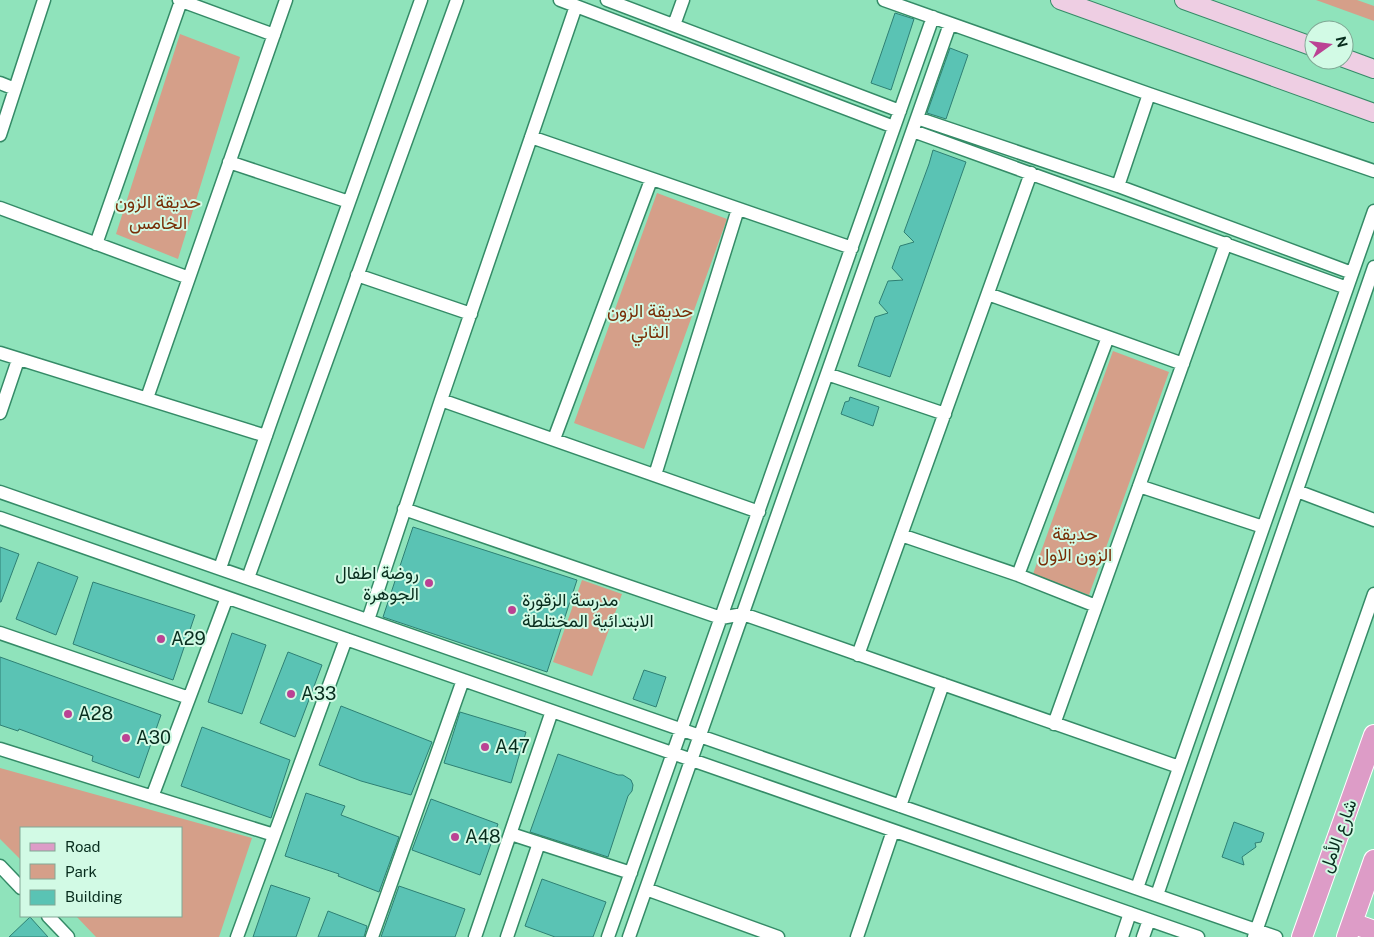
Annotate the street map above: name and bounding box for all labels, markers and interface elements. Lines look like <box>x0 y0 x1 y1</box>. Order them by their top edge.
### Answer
north arrow <box>1304 20 1354 70</box>
text: N <box>1333 35 1351 49</box>
park label: حديقة الزون الخامس <box>115 191 201 234</box>
park label: حديقة الزون الثاني <box>607 300 693 347</box>
park label: حديقة الزون الاول <box>1038 523 1112 566</box>
place label: روضة اطفال الجوهرة <box>335 562 419 605</box>
marker: روضة اطفال الجوهرة <box>423 577 435 589</box>
place label: مدرسة الزقورة الابتدائية المختلطة <box>522 589 654 631</box>
marker: مدرسة الزقورة الابتدائية المختلطة <box>506 604 518 616</box>
place label: A29 <box>171 628 206 649</box>
marker: A29 <box>155 633 167 645</box>
place label: A33 <box>301 683 336 704</box>
marker: A33 <box>285 688 297 700</box>
place label: A28 <box>78 703 113 724</box>
marker: A28 <box>62 708 74 720</box>
place label: A30 <box>136 727 171 748</box>
marker: A30 <box>120 732 132 744</box>
place label: A47 <box>495 736 530 757</box>
marker: A47 <box>479 741 491 753</box>
street label: شارع الأمل <box>1315 796 1362 876</box>
place label: A48 <box>465 826 501 847</box>
legend <box>20 827 182 917</box>
marker: A48 <box>449 831 461 843</box>
text: Road <box>65 838 101 855</box>
text: Park <box>65 863 97 880</box>
text: Building <box>65 888 123 905</box>

